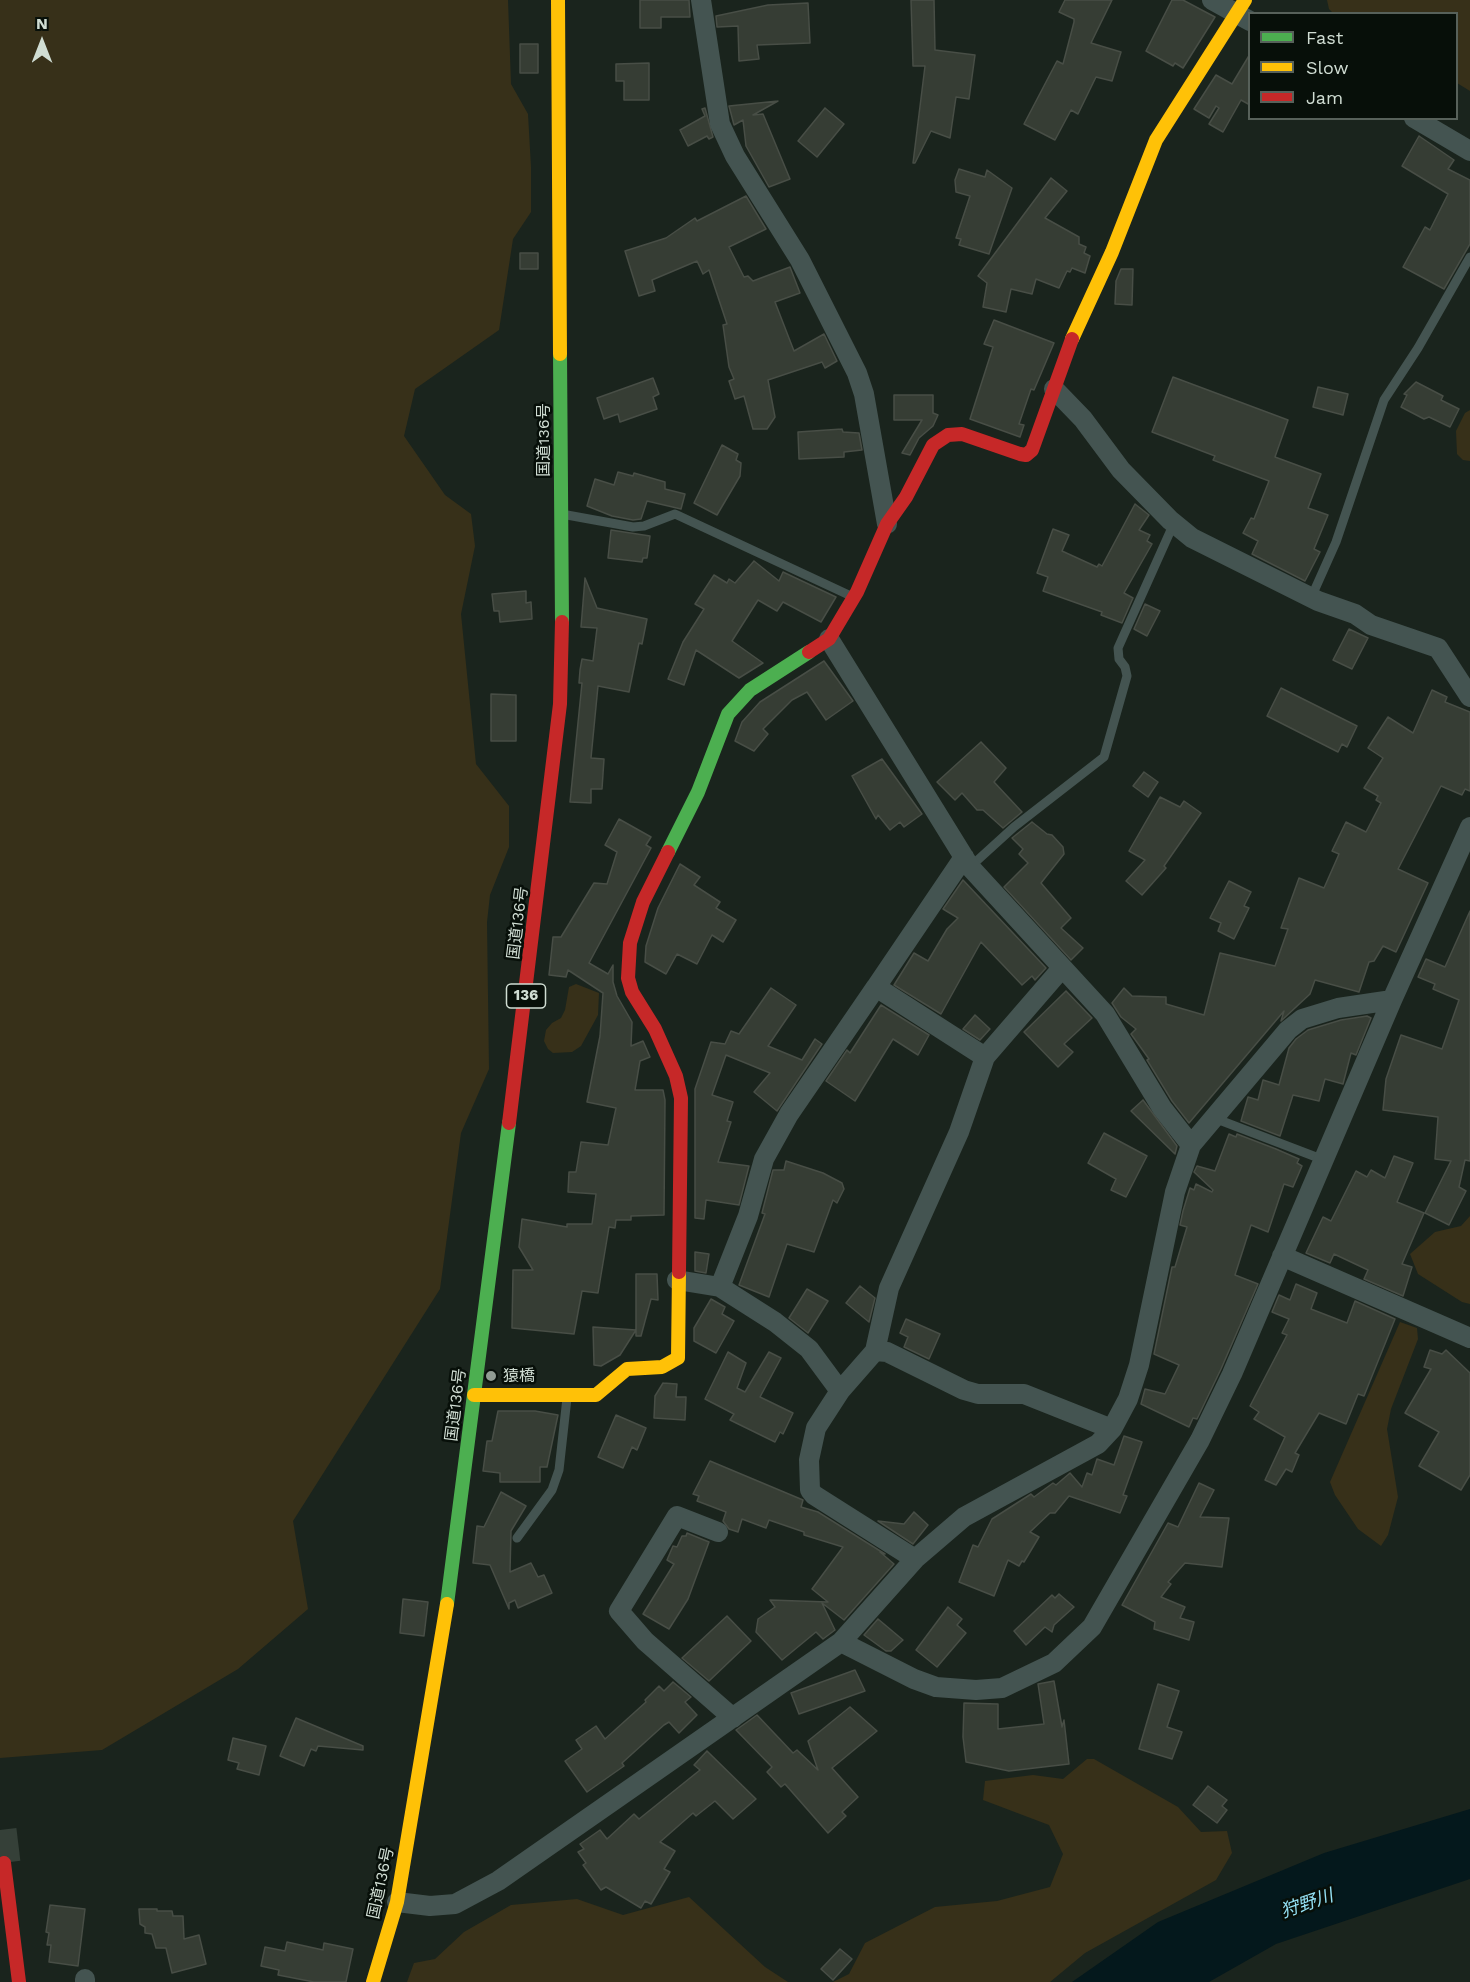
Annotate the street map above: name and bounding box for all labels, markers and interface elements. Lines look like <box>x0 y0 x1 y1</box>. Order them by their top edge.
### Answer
north arrow <box>12 12 72 72</box>
legend <box>1248 12 1458 120</box>
text: N <box>36 14 48 33</box>
text: Fast <box>1306 27 1343 48</box>
text: Slow <box>1306 57 1349 78</box>
text: Jam <box>1306 87 1343 108</box>
street label: 国道136号 <box>534 403 554 477</box>
street label: 国道136号 <box>504 885 532 961</box>
road number: 136 <box>506 984 546 1008</box>
place label: 猿橋 <box>503 1366 535 1386</box>
street label: 国道136号 <box>442 1367 470 1443</box>
marker: 猿橋 <box>484 1369 498 1383</box>
street label: 国道136号 <box>364 1845 398 1921</box>
water label: 狩野川 <box>1278 1885 1336 1923</box>

